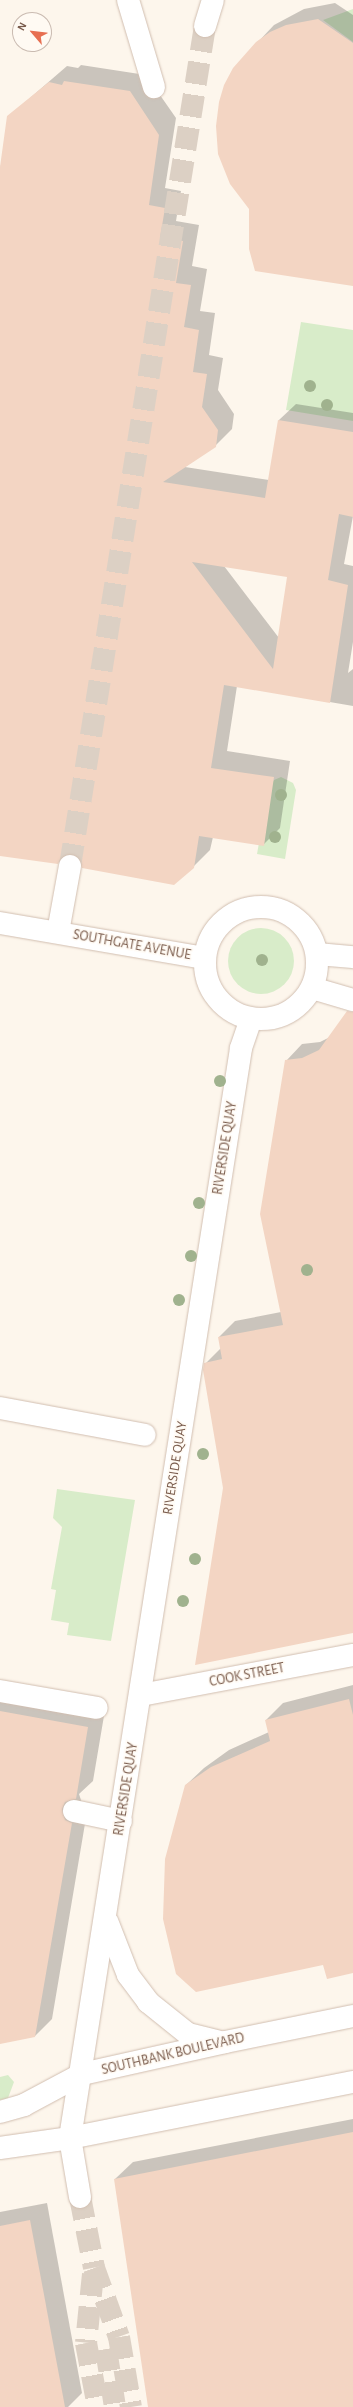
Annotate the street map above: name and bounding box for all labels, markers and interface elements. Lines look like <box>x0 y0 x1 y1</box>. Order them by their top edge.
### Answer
north arrow <box>12 12 52 52</box>
text: N <box>15 21 28 33</box>
street label: SOUTHGATE AVENUE <box>72 926 192 964</box>
street label: RIVERSIDE QUAY <box>209 1100 241 1196</box>
street label: RIVERSIDE QUAY <box>159 1420 191 1516</box>
street label: COOK STREET <box>208 1659 286 1691</box>
street label: RIVERSIDE QUAY <box>110 1741 142 1837</box>
street label: SOUTHBANK BOULEVARD <box>100 2029 246 2079</box>

